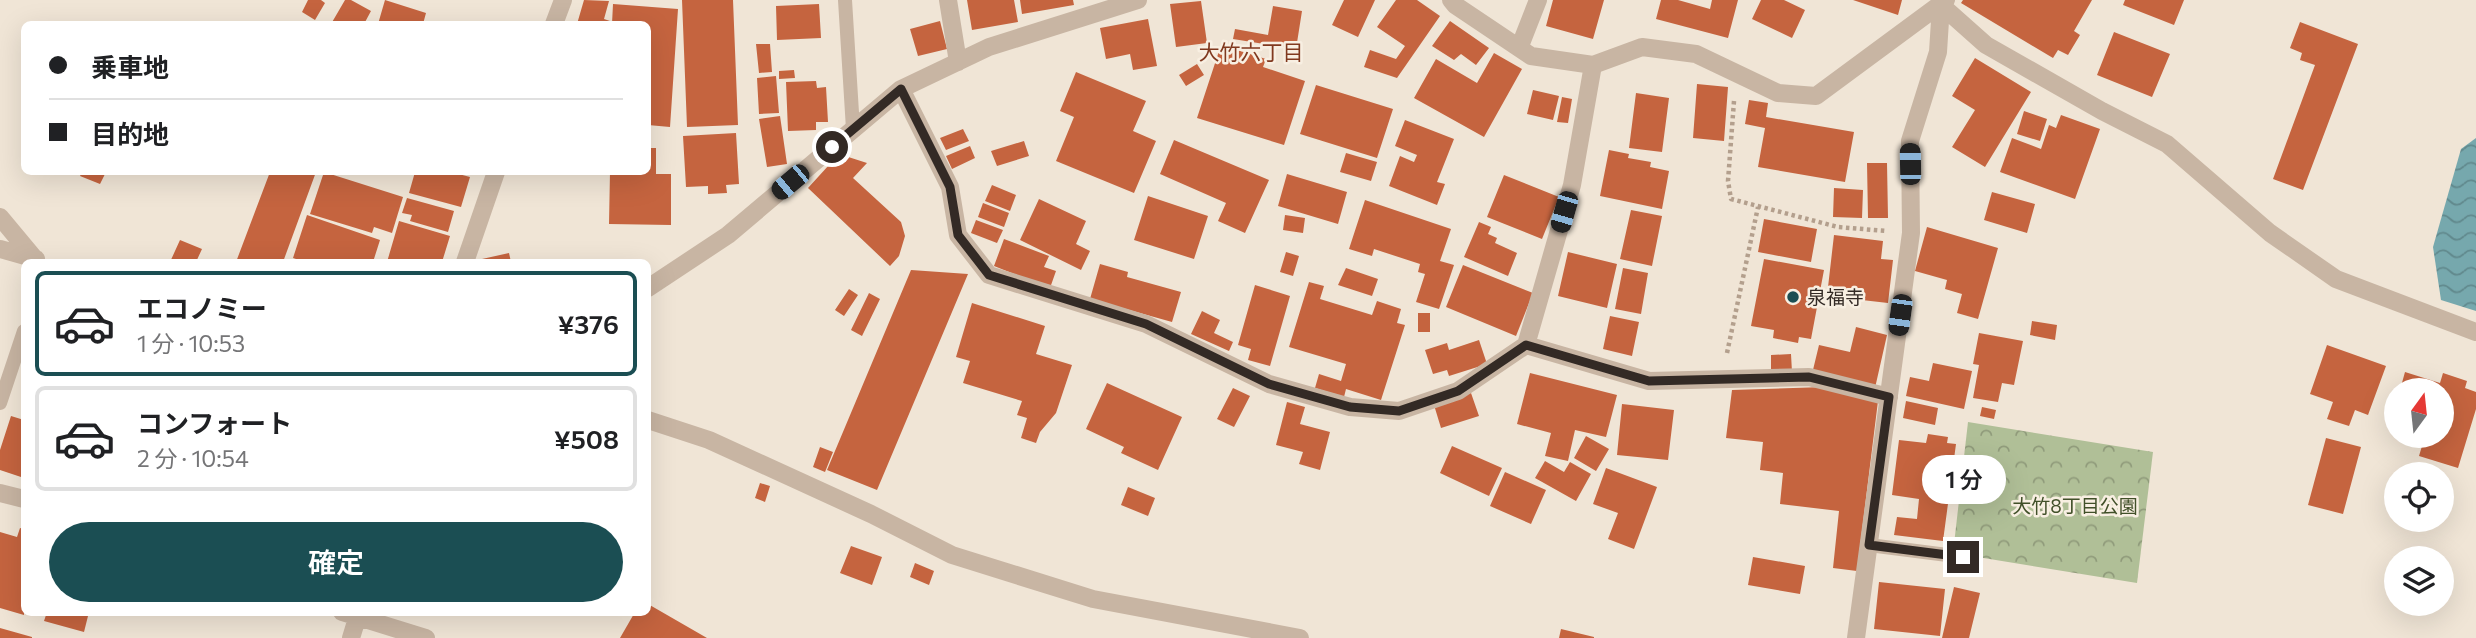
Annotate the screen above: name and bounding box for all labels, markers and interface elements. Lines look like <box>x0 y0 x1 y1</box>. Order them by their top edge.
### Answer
district label: 大竹六丁目 <box>1199 39 1304 64</box>
text: 乗車地 <box>91 51 169 82</box>
text: 目的地 <box>91 118 169 149</box>
route start <box>816 131 848 163</box>
car <box>1900 143 1921 185</box>
car <box>768 160 813 204</box>
car <box>1549 189 1580 235</box>
place label: 泉福寺 <box>1807 285 1864 308</box>
marker: 泉福寺 <box>1785 289 1801 305</box>
icon: car <box>53 292 116 355</box>
text: エコノミー <box>137 292 267 323</box>
car <box>1887 293 1914 337</box>
text: ¥376 <box>558 308 619 339</box>
text: 1 分 · 10:53 <box>137 329 245 357</box>
north arrow <box>2384 378 2454 448</box>
map controls <box>2384 378 2454 616</box>
icon: car <box>53 407 116 470</box>
text: コンフォート <box>137 407 292 438</box>
text: ¥508 <box>554 423 619 454</box>
text: 2 分 · 10:54 <box>137 444 249 472</box>
callout: 1 分 <box>1921 456 2005 504</box>
button: locate <box>2384 462 2454 532</box>
text: 1 分 <box>1945 465 1983 493</box>
park label: 大竹8丁目公園 <box>2012 494 2138 517</box>
button: 確定 <box>49 522 623 602</box>
route end <box>1947 541 1979 573</box>
button: layers <box>2384 546 2454 616</box>

